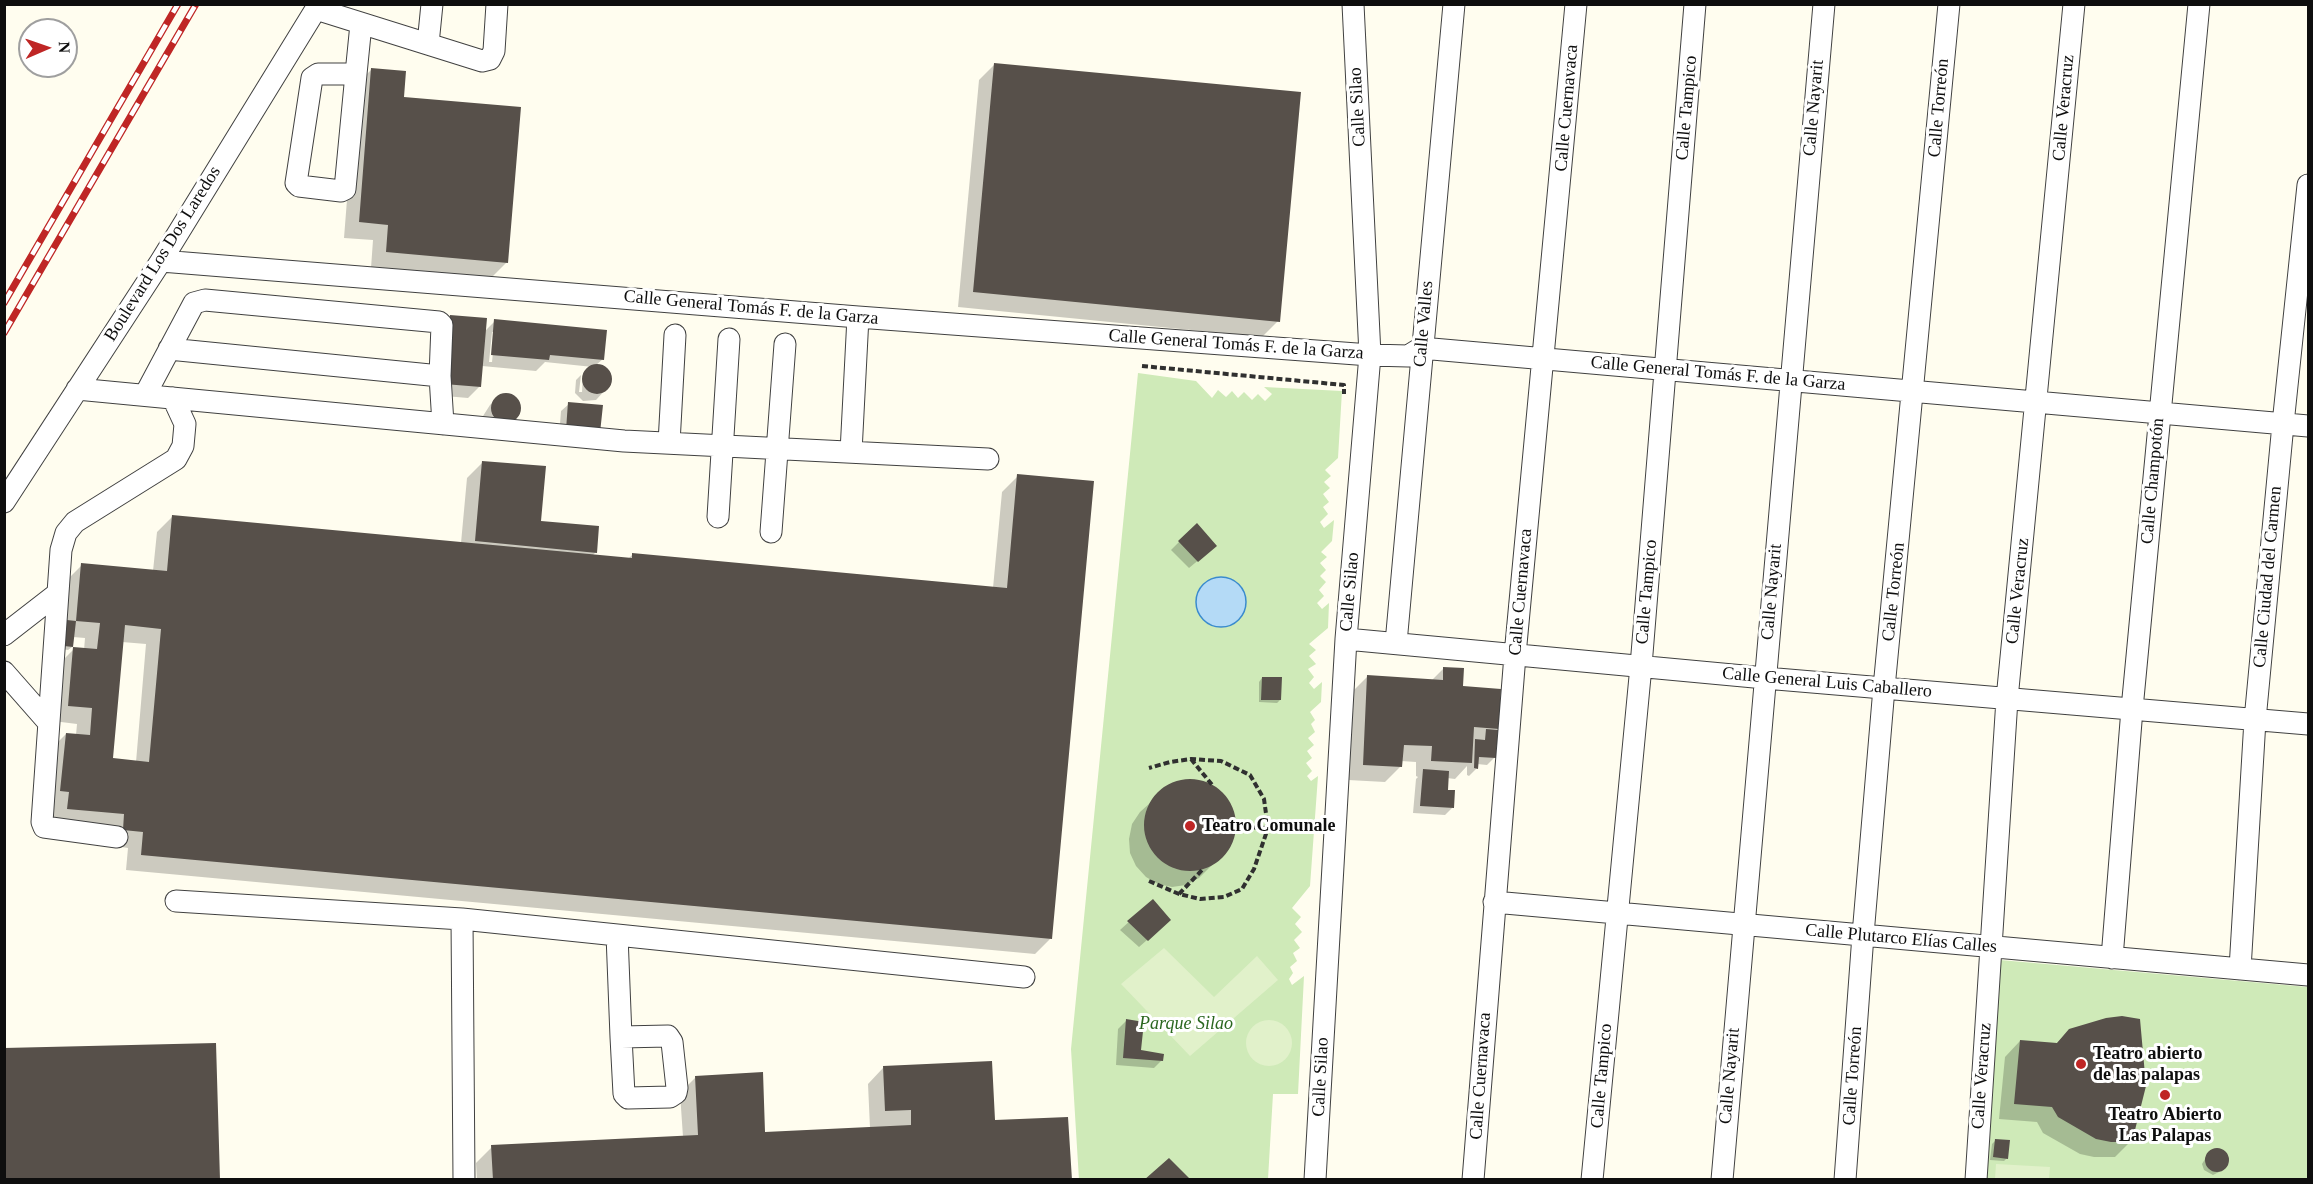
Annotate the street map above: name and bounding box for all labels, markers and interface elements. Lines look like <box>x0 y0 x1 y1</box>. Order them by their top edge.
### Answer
north arrow <box>18 18 78 78</box>
text: N <box>56 41 73 53</box>
street label: Calle Cuernavaca <box>1551 44 1583 172</box>
street label: Calle Veracruz <box>2049 54 2079 162</box>
street label: Calle Tampico <box>1672 55 1702 161</box>
street label: Calle Torreón <box>1924 58 1954 158</box>
street label: Calle Nayarit <box>1799 59 1829 157</box>
street label: Calle Silao <box>1345 67 1371 147</box>
street label: Boulevard Los Dos Laredos <box>100 162 226 346</box>
street label: Calle Valles <box>1409 280 1439 368</box>
street label: Calle General Tomás F. de la Garza <box>623 286 879 330</box>
street label: Calle General Tomás F. de la Garza <box>1108 325 1364 365</box>
street label: Calle General Tomás F. de la Garza <box>1590 352 1846 396</box>
street label: Calle Champotón <box>2137 417 2169 545</box>
street label: Calle Ciudad del Carmen <box>2249 485 2287 669</box>
street label: Calle Cuernavaca <box>1505 528 1537 656</box>
street label: Calle Veracruz <box>2002 537 2034 645</box>
street label: Calle Tampico <box>1632 539 1662 645</box>
street label: Calle Torreón <box>1878 542 1910 642</box>
street label: Calle Nayarit <box>1757 543 1787 641</box>
street label: Calle Silao <box>1336 551 1364 633</box>
street label: Calle General Luis Caballero <box>1721 663 1933 703</box>
place label: Teatro Comunale <box>1202 815 1336 837</box>
marker: Teatro Comunale <box>1183 819 1197 833</box>
street label: Calle Plutarco Elías Calles <box>1804 920 1998 958</box>
street label: Calle Cuernavaca <box>1466 1012 1496 1140</box>
park label: Parque Silao <box>1139 1013 1233 1035</box>
street label: Calle Veracruz <box>1968 1022 1996 1130</box>
street label: Calle Tampico <box>1587 1023 1617 1129</box>
street label: Calle Torreón <box>1839 1026 1867 1126</box>
street label: Calle Nayarit <box>1715 1027 1745 1125</box>
street label: Calle Silao <box>1308 1037 1334 1117</box>
place label: Teatro abierto de las palapas <box>2093 1043 2202 1086</box>
marker: Teatro abierto de las palapas <box>2074 1057 2088 1071</box>
marker: Teatro Abierto Las Palapas <box>2158 1088 2172 1102</box>
place label: Teatro Abierto Las Palapas <box>2108 1104 2222 1146</box>

